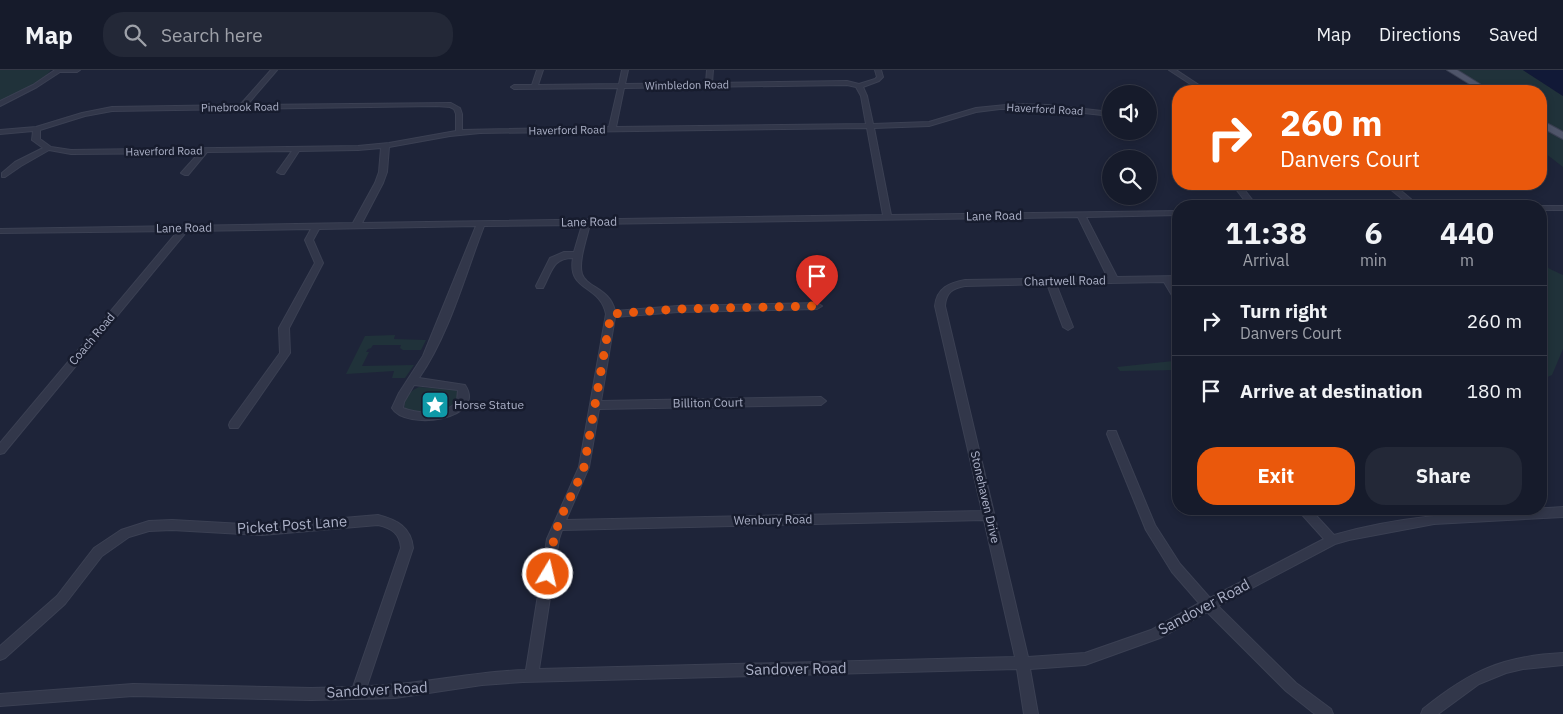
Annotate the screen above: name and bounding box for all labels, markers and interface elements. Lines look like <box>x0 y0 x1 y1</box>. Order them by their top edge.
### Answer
search box <box>103 12 453 57</box>
text: Map <box>25 19 73 51</box>
icon: search <box>121 21 149 49</box>
text: Search here <box>161 23 263 47</box>
text: Map <box>1316 23 1351 46</box>
text: Directions <box>1379 23 1461 46</box>
text: Saved <box>1489 23 1538 46</box>
street label: Wimbledon Road <box>645 77 729 93</box>
map controls <box>1102 85 1157 205</box>
button: sound <box>1102 85 1157 140</box>
street label: Pinebrook Road <box>201 99 279 115</box>
street label: Haverford Road <box>1006 100 1084 118</box>
text: 260 m <box>1280 100 1383 146</box>
icon: right <box>1197 105 1262 170</box>
street label: Haverford Road <box>528 122 606 138</box>
street label: Haverford Road <box>125 143 203 159</box>
text: Danvers Court <box>1280 144 1420 173</box>
button: search <box>1102 150 1157 205</box>
street label: Lane Road <box>966 208 1022 223</box>
text: 11:38 <box>1225 213 1307 252</box>
text: 6 <box>1364 213 1382 252</box>
text: 440 <box>1440 213 1494 252</box>
street label: Lane Road <box>561 214 617 229</box>
street label: Lane Road <box>156 220 212 235</box>
text: Arrival <box>1243 250 1289 270</box>
text: min <box>1360 250 1387 270</box>
text: m <box>1460 250 1474 270</box>
pin <box>796 255 838 306</box>
icon: arrive <box>803 262 831 290</box>
street label: Chartwell Road <box>1024 272 1106 289</box>
text: Turn right <box>1240 299 1327 323</box>
icon: right <box>1197 307 1225 335</box>
street label: Coach Road <box>65 309 118 368</box>
text: 260 m <box>1467 309 1522 333</box>
text: Danvers Court <box>1240 323 1342 343</box>
icon: arrive <box>1197 377 1225 405</box>
text: Arrive at destination <box>1240 379 1423 403</box>
text: 180 m <box>1467 379 1522 403</box>
place icon: Horse Statue <box>420 390 450 420</box>
street label: Billiton Court <box>673 394 743 411</box>
place label: Horse Statue <box>454 397 524 412</box>
button: Exit <box>1197 447 1355 505</box>
button: Share <box>1365 447 1522 505</box>
street label: Stonehaven Drive <box>968 449 1003 545</box>
street label: Picket Post Lane <box>236 511 348 538</box>
street label: Wenbury Road <box>734 511 812 528</box>
position arrow <box>521 547 573 599</box>
street label: Sandover Road <box>1155 574 1253 639</box>
street label: Sandover Road <box>745 658 847 679</box>
street label: Sandover Road <box>326 677 428 702</box>

